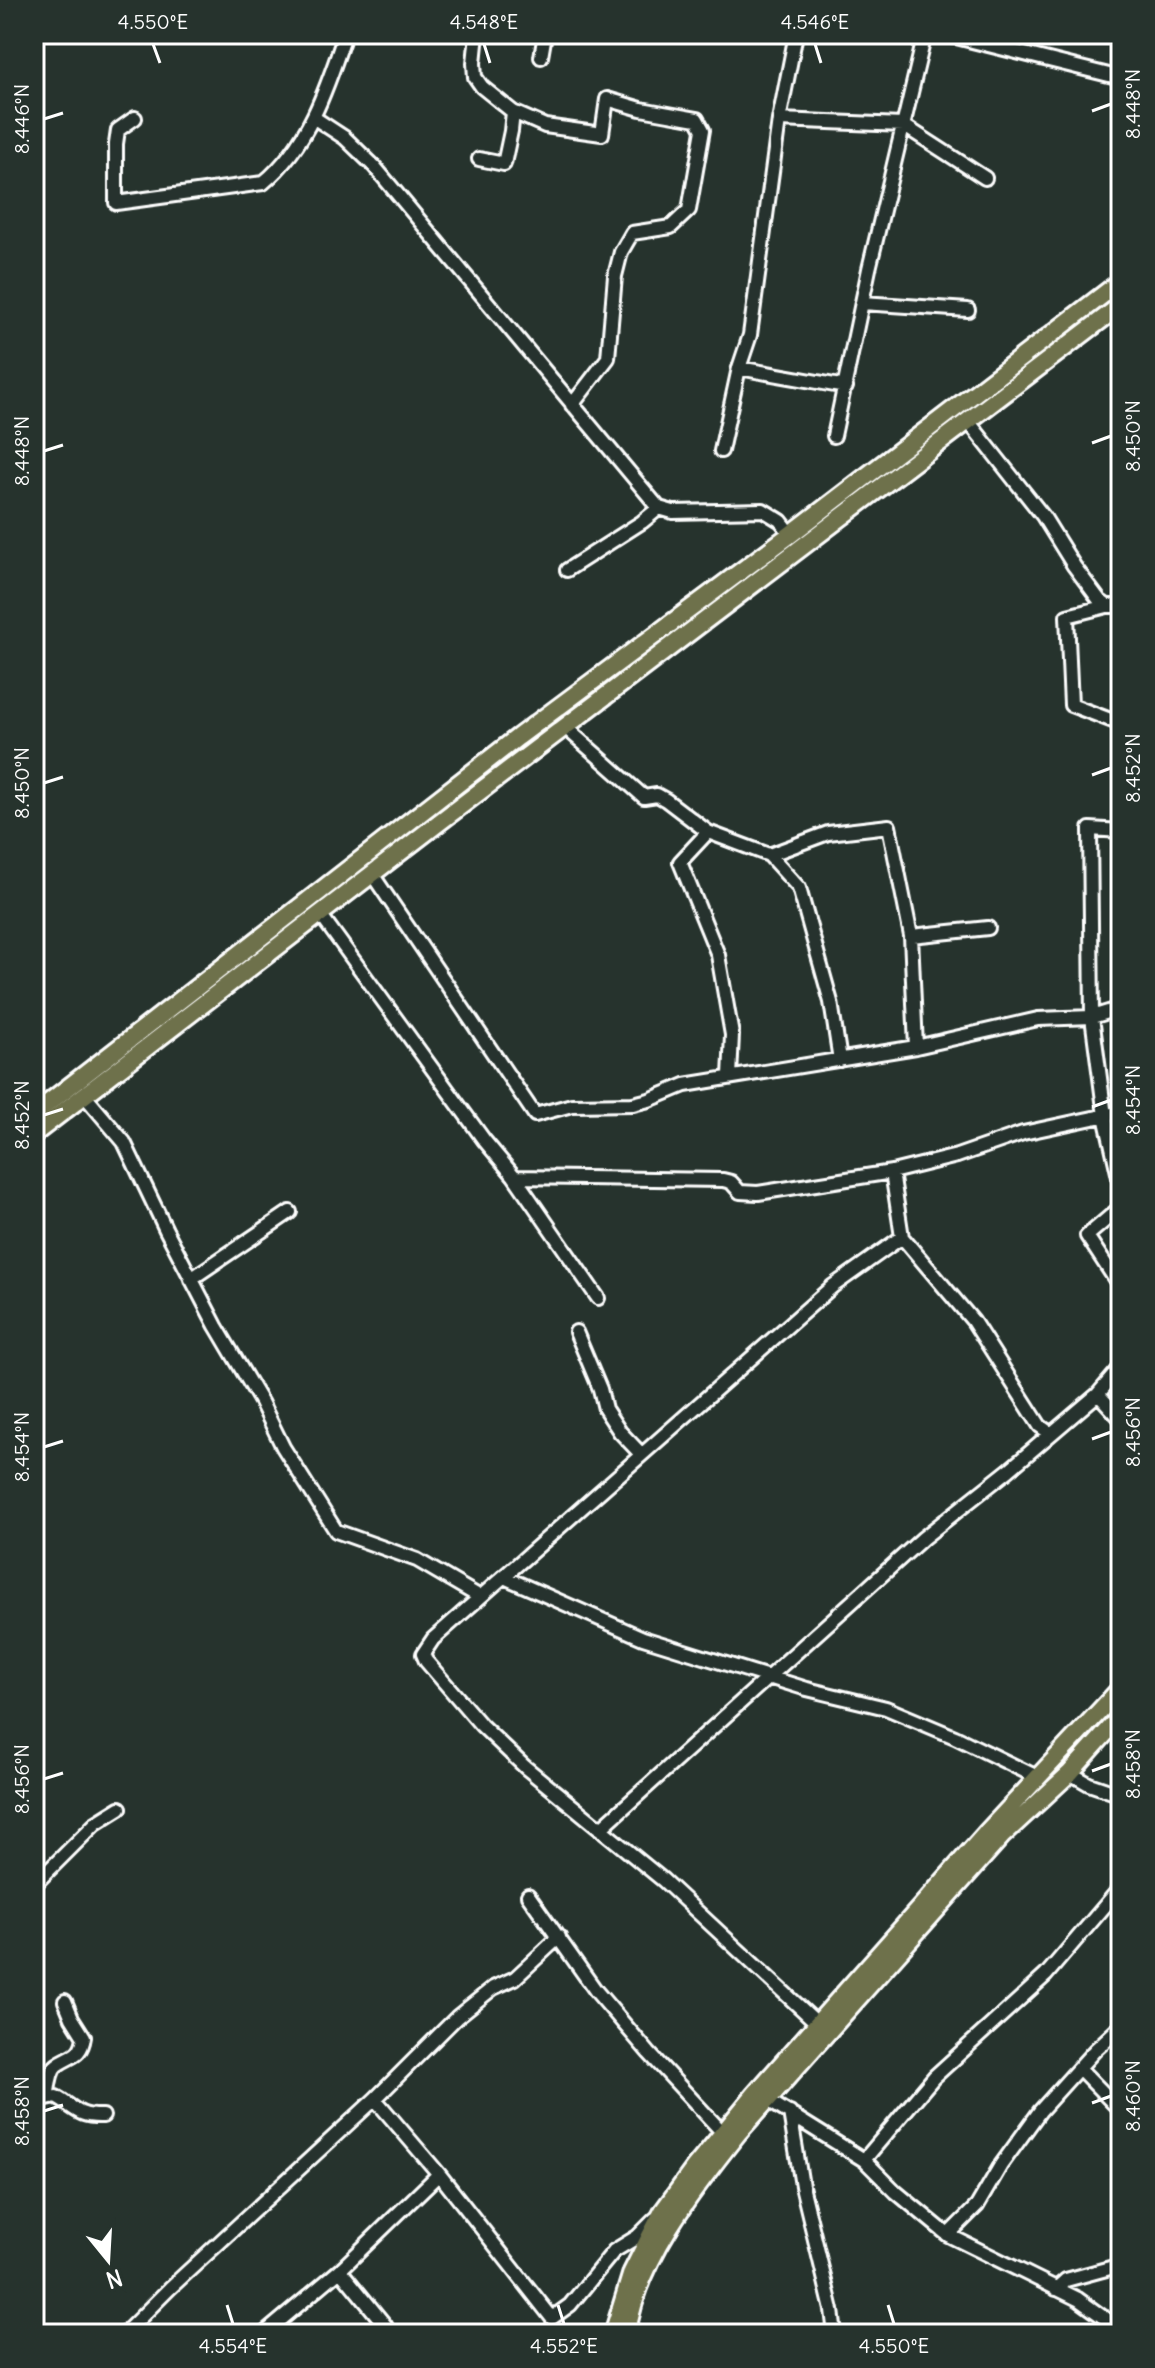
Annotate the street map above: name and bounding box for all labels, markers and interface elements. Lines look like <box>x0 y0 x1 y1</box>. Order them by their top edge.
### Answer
text: 4.550°E <box>118 9 188 34</box>
text: 4.548°E <box>450 9 518 34</box>
text: 4.546°E <box>781 9 849 34</box>
text: 8.448°N <box>1120 69 1145 139</box>
text: 8.446°N <box>9 84 34 154</box>
text: 8.450°N <box>1120 400 1145 472</box>
text: 8.448°N <box>9 416 34 486</box>
text: 8.452°N <box>1120 733 1145 803</box>
text: 8.450°N <box>9 747 34 819</box>
text: 8.454°N <box>1120 1065 1145 1135</box>
text: 8.452°N <box>9 1080 34 1150</box>
text: 8.456°N <box>1120 1397 1145 1467</box>
text: 8.454°N <box>9 1412 34 1482</box>
text: 8.458°N <box>1120 1729 1145 1799</box>
text: 8.456°N <box>9 1744 34 1814</box>
text: 8.460°N <box>1120 2060 1145 2132</box>
text: 8.458°N <box>9 2076 34 2146</box>
north arrow <box>68 2220 148 2300</box>
text: N <box>103 2263 126 2295</box>
text: 4.554°E <box>199 2333 267 2358</box>
text: 4.552°E <box>530 2333 598 2358</box>
text: 4.550°E <box>859 2333 929 2358</box>

